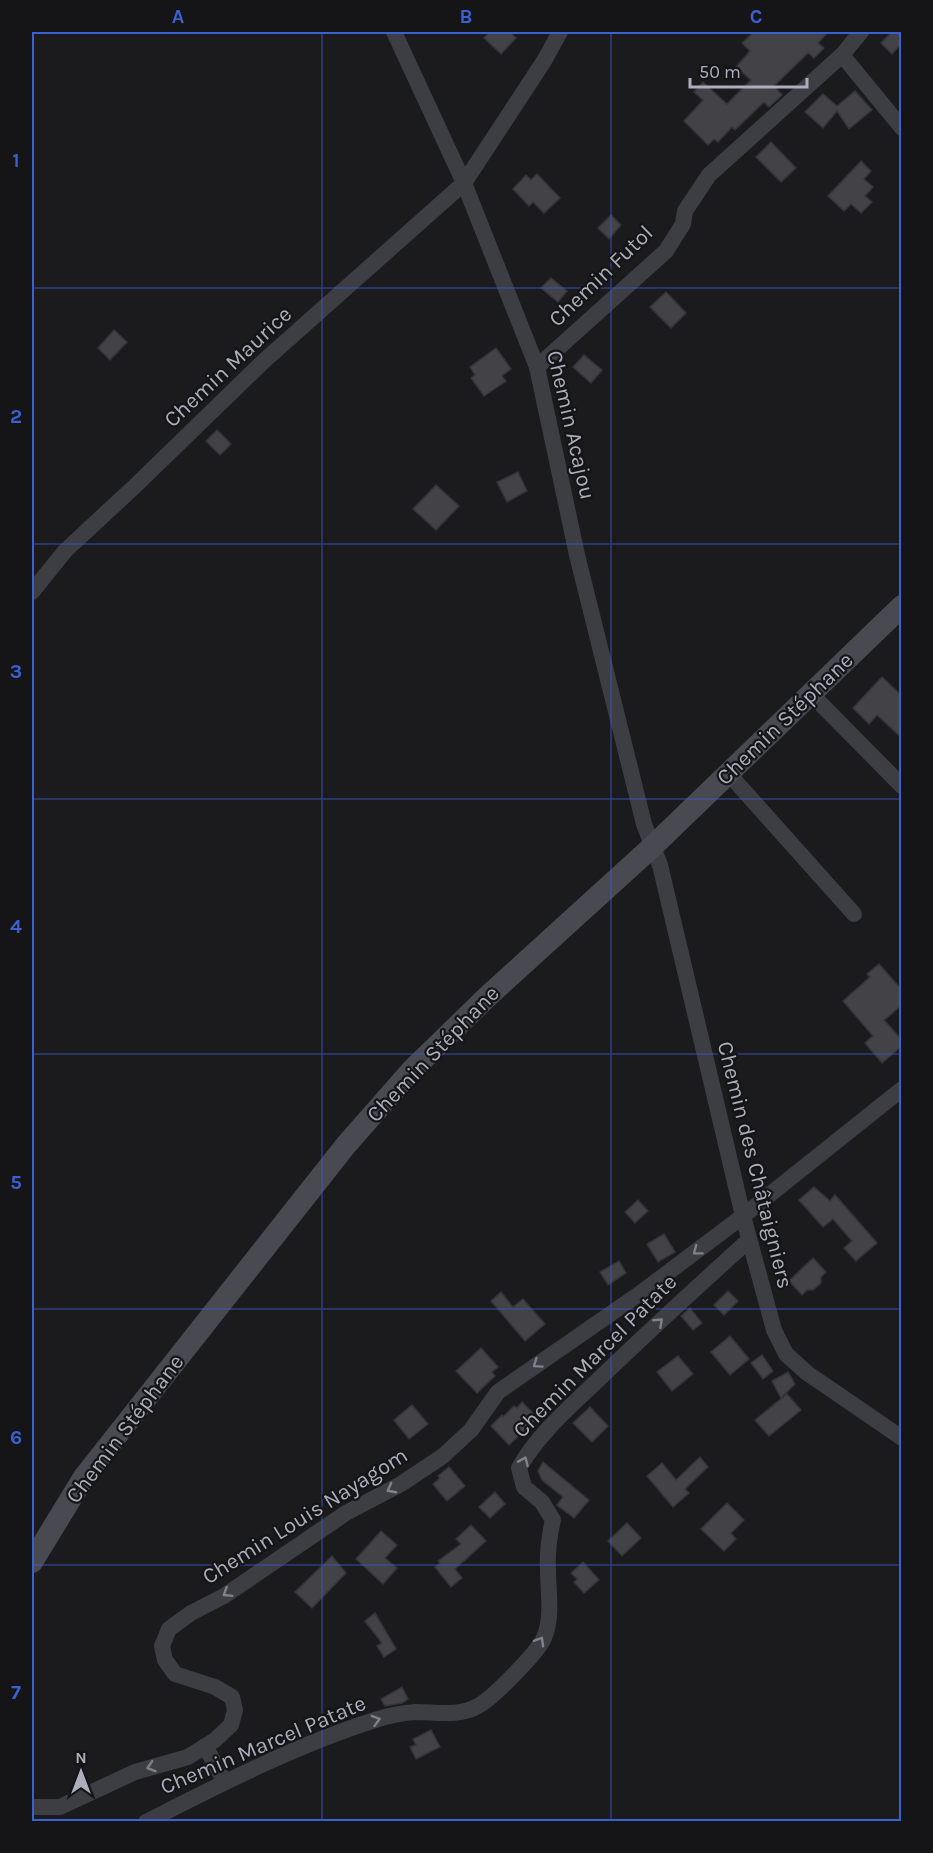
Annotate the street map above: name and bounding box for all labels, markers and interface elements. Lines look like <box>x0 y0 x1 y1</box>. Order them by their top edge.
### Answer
text: A <box>172 5 185 28</box>
text: B <box>460 5 472 28</box>
text: C <box>750 5 762 28</box>
scale bar <box>690 51 807 89</box>
text: 50 m <box>699 61 741 83</box>
text: 1 <box>12 149 20 172</box>
street label: Chemin Futol <box>544 220 658 332</box>
street label: Chemin Maurice <box>159 301 297 433</box>
street label: Chemin Acajou <box>541 348 601 502</box>
text: 2 <box>10 405 22 428</box>
street label: Chemin Stéphane <box>711 647 859 791</box>
text: 3 <box>10 660 22 683</box>
text: 4 <box>10 915 22 938</box>
street label: Chemin Stéphane <box>361 980 505 1128</box>
street label: Chemin des Châtaigniers <box>712 1039 798 1291</box>
text: 5 <box>10 1171 22 1194</box>
one-way arrow <box>692 1244 703 1255</box>
street label: Chemin Marcel Patate <box>508 1269 682 1443</box>
one-way arrow <box>652 1318 662 1329</box>
street label: Chemin Stéphane <box>61 1350 189 1508</box>
one-way arrow <box>533 1357 544 1368</box>
text: 6 <box>10 1426 22 1449</box>
street label: Chemin Louis Nayagom <box>198 1442 412 1590</box>
one-way arrow <box>517 1457 529 1468</box>
one-way arrow <box>387 1482 398 1493</box>
one-way arrow <box>223 1586 233 1598</box>
one-way arrow <box>533 1637 544 1647</box>
text: 7 <box>11 1681 21 1704</box>
street label: Chemin Marcel Patate <box>156 1690 370 1800</box>
one-way arrow <box>370 1715 381 1727</box>
north arrow <box>51 1742 111 1802</box>
text: N <box>75 1748 87 1767</box>
one-way arrow <box>146 1759 157 1772</box>

